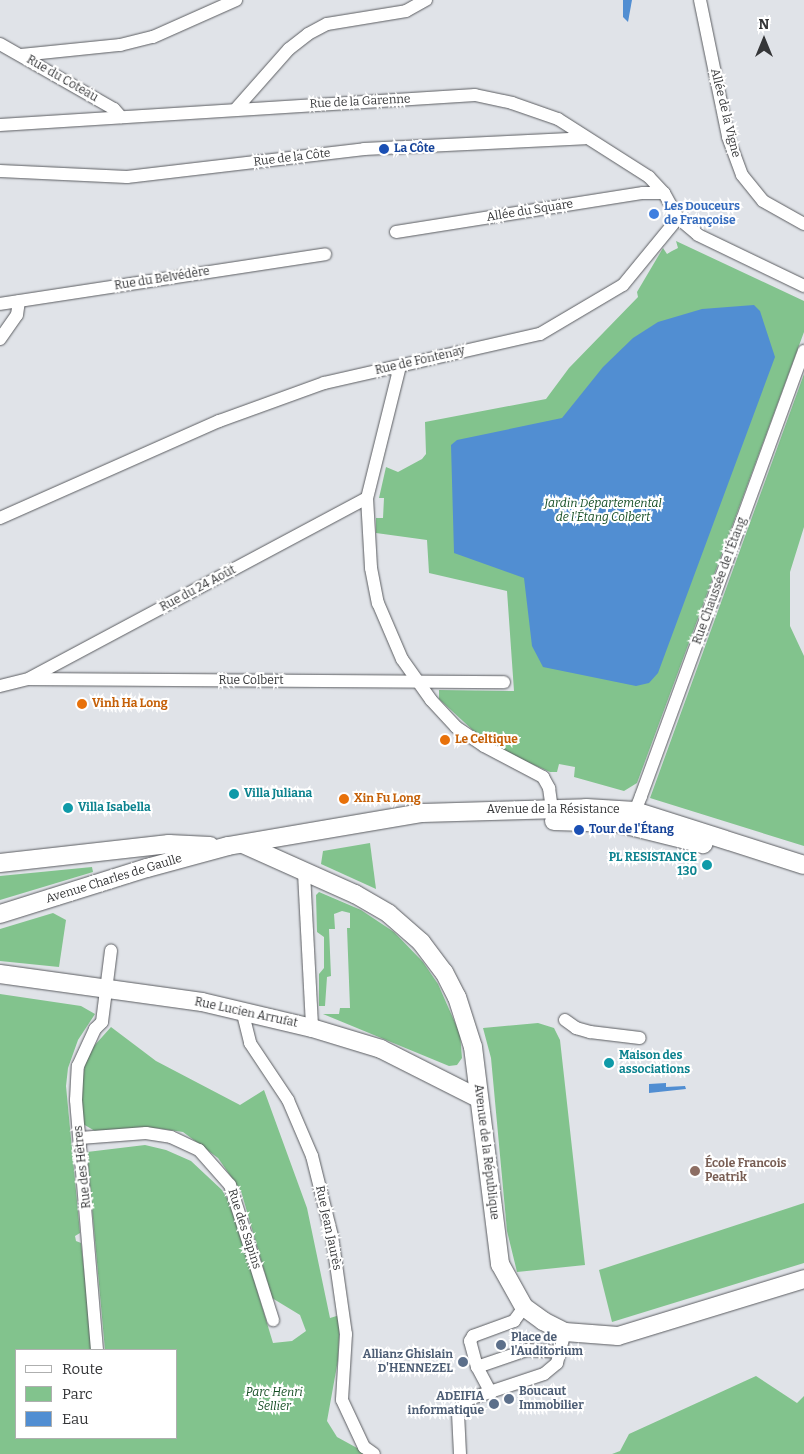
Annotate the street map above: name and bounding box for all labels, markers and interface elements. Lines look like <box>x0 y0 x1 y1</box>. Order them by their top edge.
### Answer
north arrow <box>739 15 789 65</box>
text: N <box>759 16 769 33</box>
street label: Rue du Coteau <box>24 53 100 105</box>
street label: Allée de la Vigne <box>707 67 743 159</box>
street label: Rue de la Garenne <box>309 92 411 112</box>
place label: La Côte <box>394 142 435 156</box>
marker: La Côte <box>378 143 390 155</box>
street label: Rue de la Côte <box>253 146 331 170</box>
street label: Allée du Square <box>486 197 574 225</box>
place label: Les Douceurs de Françoise <box>664 200 740 228</box>
marker: Les Douceurs de Françoise <box>648 208 660 220</box>
street label: Rue du Belvédère <box>113 264 211 294</box>
street label: Rue de Fontenay <box>374 344 466 378</box>
park label: Jardin Départemental de l'Étang Colbert <box>544 497 662 525</box>
street label: Rue Chaussée de l'Étang <box>690 515 750 647</box>
street label: Rue du 24 Août <box>158 563 238 615</box>
street label: Rue Colbert <box>218 674 284 688</box>
place label: Vinh Ha Long <box>92 697 168 711</box>
marker: Vinh Ha Long <box>76 698 88 710</box>
place label: Le Celtique <box>455 733 518 747</box>
marker: Le Celtique <box>439 734 451 746</box>
place label: Villa Juliana <box>244 787 312 801</box>
marker: Villa Juliana <box>228 788 240 800</box>
place label: Xin Fu Long <box>354 792 421 806</box>
marker: Xin Fu Long <box>338 793 350 805</box>
place label: Villa Isabella <box>78 801 151 815</box>
marker: Villa Isabella <box>62 802 74 814</box>
street label: Avenue de la Résistance <box>486 803 620 817</box>
place label: Tour de l'Étang <box>589 823 674 837</box>
marker: Tour de l'Étang <box>573 824 585 836</box>
street label: Avenue Charles de Gaulle <box>44 851 184 907</box>
place label: PL RESISTANCE 130 <box>609 851 697 879</box>
marker: PL RESISTANCE 130 <box>701 859 713 871</box>
street label: Rue Lucien Arrufat <box>193 995 299 1031</box>
place label: Maison des associations <box>619 1049 690 1077</box>
marker: Maison des associations <box>603 1057 615 1069</box>
street label: Avenue de la République <box>471 1083 501 1221</box>
street label: Rue des Hêtres <box>71 1125 95 1209</box>
place label: École Francois Peatrik <box>705 1157 787 1185</box>
marker: École Francois Peatrik <box>689 1165 701 1177</box>
street label: Rue Jean Jaurès <box>312 1184 344 1272</box>
street label: Rue des Sapins <box>224 1187 264 1271</box>
place label: Place de l'Auditorium <box>511 1331 583 1359</box>
marker: Place de l'Auditorium <box>495 1339 507 1351</box>
place label: Allianz Ghislain D'HENNEZEL <box>363 1348 453 1376</box>
legend <box>15 1349 178 1439</box>
marker: Allianz Ghislain D'HENNEZEL <box>457 1356 469 1368</box>
text: Route <box>62 1360 103 1378</box>
text: Parc <box>62 1385 93 1403</box>
place label: Boucaut Immobilier <box>519 1385 584 1413</box>
park label: Parc Henri Sellier <box>245 1386 303 1414</box>
place label: ADEIFIA informatique <box>408 1390 484 1418</box>
marker: Boucaut Immobilier <box>503 1393 515 1405</box>
marker: ADEIFIA informatique <box>488 1398 500 1410</box>
text: Eau <box>62 1410 89 1428</box>

